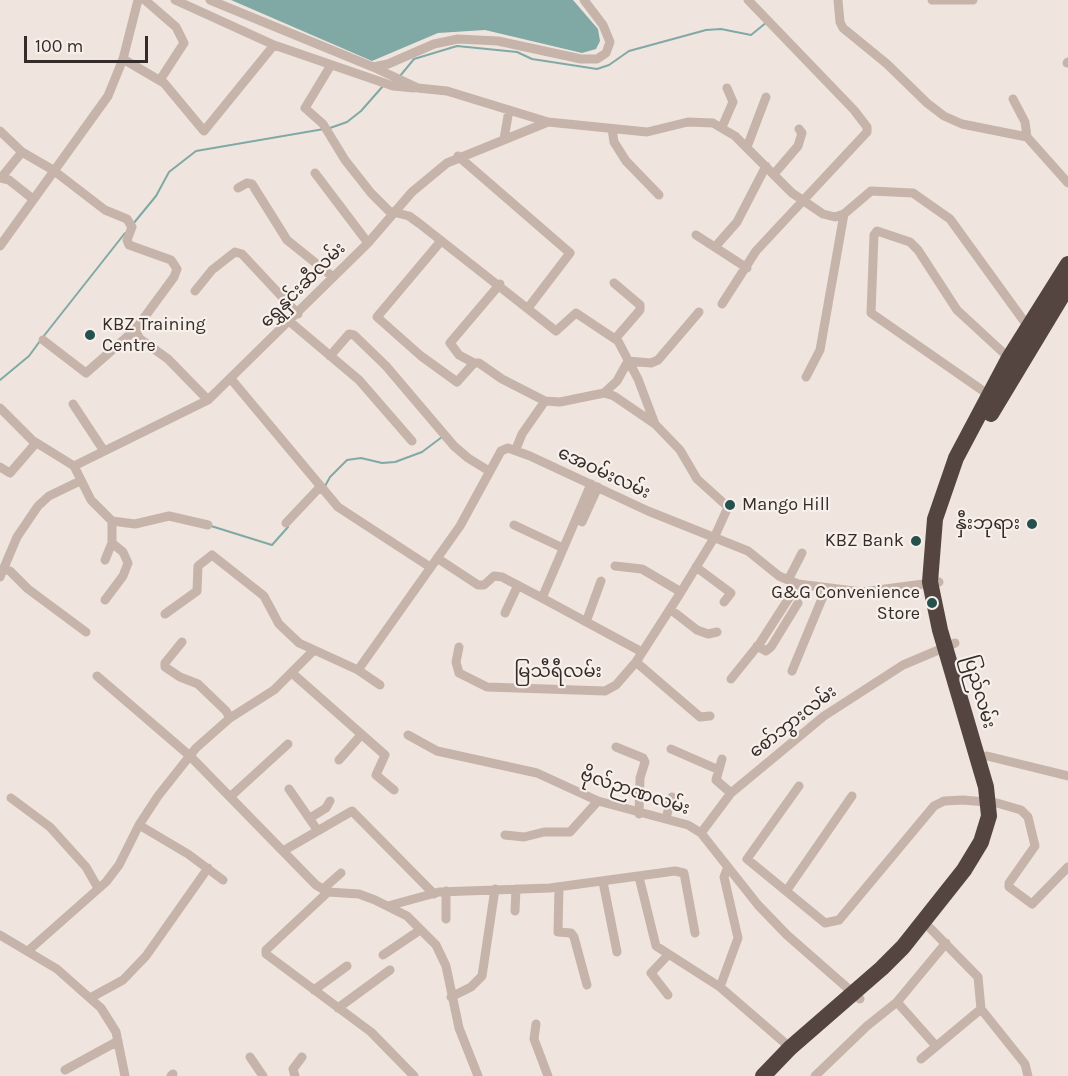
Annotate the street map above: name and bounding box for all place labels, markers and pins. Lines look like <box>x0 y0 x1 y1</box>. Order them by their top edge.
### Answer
place label: KBZ Training Centre <box>102 314 206 356</box>
marker: KBZ Training Centre <box>83 328 97 342</box>
place label: Mango Hill <box>742 494 830 516</box>
marker: Mango Hill <box>723 498 737 512</box>
place label: နှီးဘုရား <box>955 513 1020 535</box>
marker: နှီးဘုရား <box>1025 517 1039 531</box>
place label: KBZ Bank <box>825 530 904 552</box>
marker: KBZ Bank <box>909 534 923 548</box>
place label: G&G Convenience Store <box>771 582 920 624</box>
marker: G&G Convenience Store <box>925 596 939 610</box>

